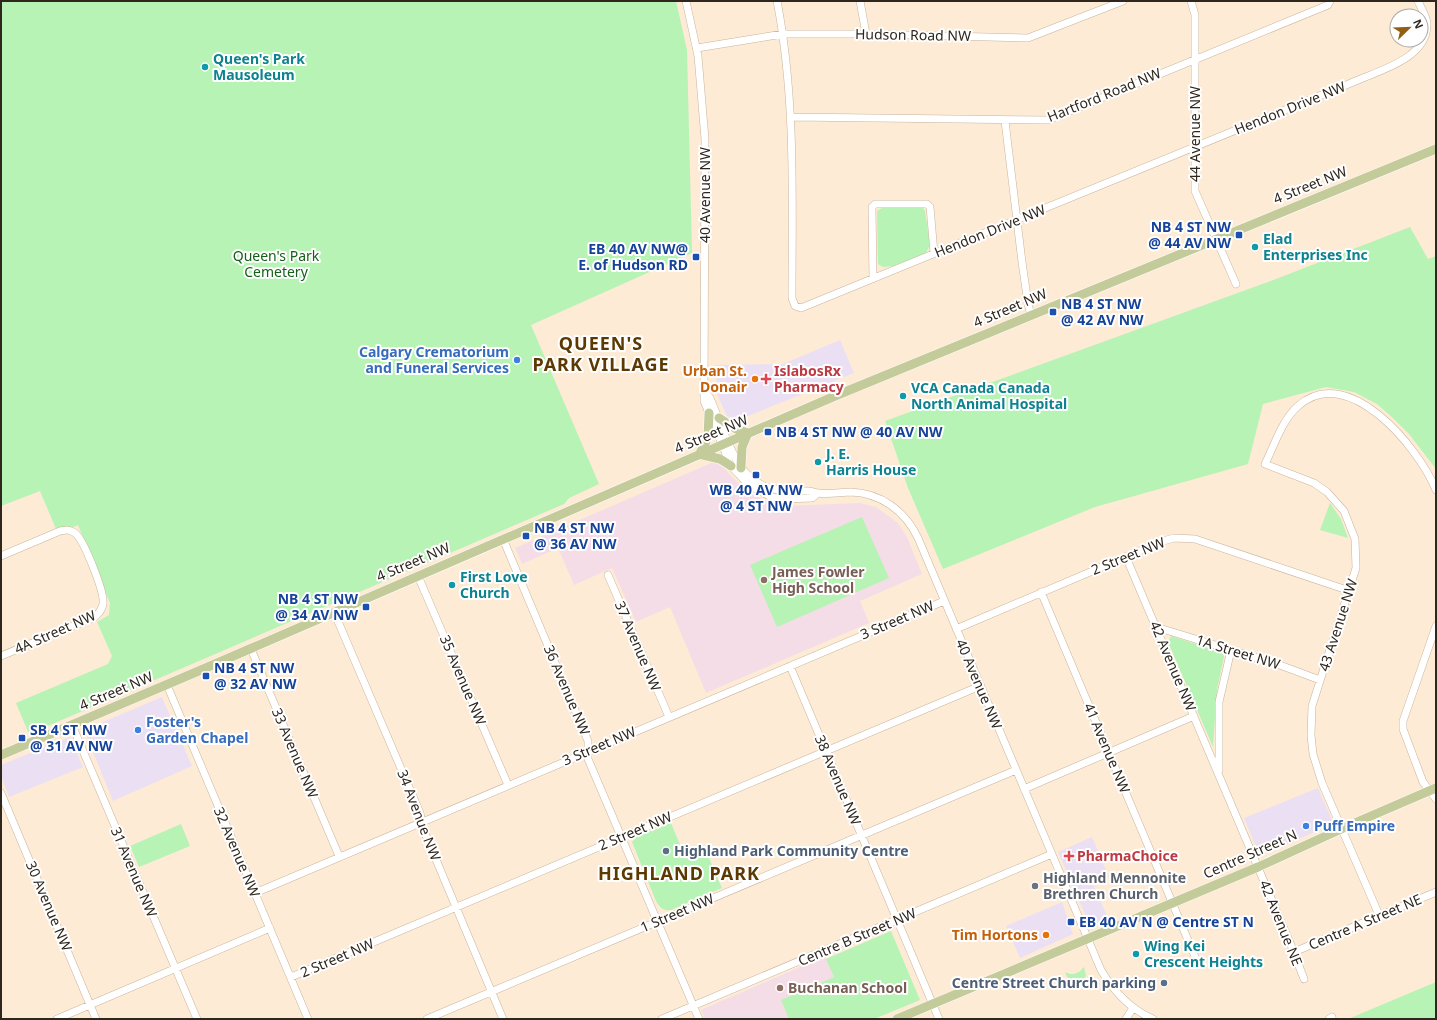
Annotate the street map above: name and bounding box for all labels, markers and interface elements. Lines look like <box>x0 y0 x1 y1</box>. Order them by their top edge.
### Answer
north arrow <box>1389 8 1429 48</box>
text: N <box>1410 17 1427 31</box>
street label: Hudson Road NW <box>855 24 971 45</box>
place label: Queen's Park Mausoleum <box>213 49 305 84</box>
marker: Queen's Park Mausoleum <box>200 62 210 72</box>
street label: Hartford Road NW <box>1044 63 1163 126</box>
street label: Hendon Drive NW <box>1231 77 1348 138</box>
street label: 44 Avenue NW <box>1185 86 1204 182</box>
street label: 40 Avenue NW <box>695 147 714 243</box>
street label: 4 Street NW <box>1270 161 1350 208</box>
street label: Hendon Drive NW <box>931 200 1048 261</box>
place label: NB 4 ST NW @ 44 AV NW <box>1148 217 1231 252</box>
place label: Elad Enterprises Inc <box>1263 229 1368 264</box>
marker: NB 4 ST NW @ 44 AV NW <box>1234 230 1244 240</box>
place label: EB 40 AV NW@ E. of Hudson RD <box>578 239 688 274</box>
marker: Elad Enterprises Inc <box>1250 242 1260 252</box>
park label: Queen's Park Cemetery <box>233 246 320 281</box>
marker: EB 40 AV NW@ E. of Hudson RD <box>691 252 701 262</box>
street label: 4 Street NW <box>970 284 1049 332</box>
place label: NB 4 ST NW @ 42 AV NW <box>1061 294 1144 329</box>
marker: NB 4 ST NW @ 42 AV NW <box>1048 307 1058 317</box>
district label: QUEEN'S PARK VILLAGE <box>532 331 670 376</box>
place label: Calgary Crematorium and Funeral Services <box>359 342 509 377</box>
marker: Calgary Crematorium and Funeral Services <box>512 355 522 365</box>
place label: Urban St. Donair <box>682 361 748 396</box>
place label: IslabosRx Pharmacy <box>774 361 844 396</box>
marker: Urban St. Donair <box>750 374 760 384</box>
marker: IslabosRx Pharmacy <box>761 374 771 384</box>
place label: VCA Canada Canada North Animal Hospital <box>911 378 1067 413</box>
marker: VCA Canada Canada North Animal Hospital <box>898 391 908 401</box>
street label: 4 Street NW <box>671 410 750 458</box>
place label: NB 4 ST NW @ 40 AV NW <box>776 422 943 441</box>
marker: NB 4 ST NW @ 40 AV NW <box>763 427 773 437</box>
place label: J. E. Harris House <box>824 444 916 479</box>
marker: J. E. Harris House <box>813 457 823 467</box>
marker: WB 40 AV NW @ 4 ST NW <box>751 470 761 480</box>
place label: WB 40 AV NW @ 4 ST NW <box>710 480 803 515</box>
place label: NB 4 ST NW @ 36 AV NW <box>534 518 617 553</box>
marker: NB 4 ST NW @ 36 AV NW <box>521 531 531 541</box>
street label: 2 Street NW <box>1088 532 1168 579</box>
street label: 4 Street NW <box>373 538 452 586</box>
place label: James Fowler High School <box>770 562 865 597</box>
place label: First Love Church <box>460 567 528 602</box>
marker: James Fowler High School <box>759 575 769 585</box>
street label: 43 Avenue NW <box>1314 576 1361 673</box>
marker: First Love Church <box>447 580 457 590</box>
place label: NB 4 ST NW @ 34 AV NW <box>275 589 358 624</box>
street label: 3 Street NW <box>857 596 936 644</box>
street label: 37 Avenue NW <box>611 598 666 694</box>
marker: NB 4 ST NW @ 34 AV NW <box>361 602 371 612</box>
street label: 4A Street NW <box>11 605 98 658</box>
street label: 42 Avenue NW <box>1146 618 1201 714</box>
street label: 1A Street NW <box>1194 630 1283 673</box>
street label: 35 Avenue NW <box>436 632 491 728</box>
street label: 40 Avenue NW <box>952 636 1007 732</box>
street label: 36 Avenue NW <box>540 642 595 738</box>
place label: NB 4 ST NW @ 32 AV NW <box>214 658 297 693</box>
street label: 4 Street NW <box>76 667 155 715</box>
marker: NB 4 ST NW @ 32 AV NW <box>201 671 211 681</box>
street label: 41 Avenue NW <box>1080 700 1135 796</box>
street label: 33 Avenue NW <box>268 705 323 801</box>
place label: Foster's Garden Chapel <box>146 712 248 747</box>
place label: SB 4 ST NW @ 31 AV NW <box>30 720 113 755</box>
street label: 3 Street NW <box>559 722 638 770</box>
marker: Foster's Garden Chapel <box>133 725 143 735</box>
street label: 38 Avenue NW <box>811 732 866 828</box>
marker: SB 4 ST NW @ 31 AV NW <box>17 733 27 743</box>
street label: 34 Avenue NW <box>393 767 446 863</box>
street label: 32 Avenue NW <box>210 804 265 900</box>
street label: 2 Street NW <box>595 807 674 855</box>
place label: Puff Empire <box>1314 816 1395 835</box>
marker: Puff Empire <box>1301 821 1311 831</box>
street label: 31 Avenue NW <box>107 824 162 920</box>
street label: Centre Street N <box>1200 824 1300 883</box>
place label: Highland Park Community Centre <box>674 841 909 860</box>
marker: Highland Park Community Centre <box>661 846 671 856</box>
place label: PharmaChoice <box>1077 846 1178 865</box>
marker: PharmaChoice <box>1064 851 1074 861</box>
street label: 30 Avenue NW <box>22 858 77 954</box>
district label: HIGHLAND PARK <box>598 861 760 885</box>
place label: Highland Mennonite Brethren Church <box>1043 868 1186 903</box>
street label: 42 Avenue NE <box>1256 877 1307 969</box>
marker: Highland Mennonite Brethren Church <box>1030 881 1040 891</box>
street label: 1 Street NW <box>637 889 716 937</box>
street label: Centre A Street NE <box>1305 889 1424 954</box>
street label: Centre B Street NW <box>795 903 919 970</box>
place label: EB 40 AV N @ Centre ST N <box>1079 912 1254 931</box>
marker: EB 40 AV N @ Centre ST N <box>1066 917 1076 927</box>
place label: Tim Hortons <box>952 925 1038 944</box>
marker: Tim Hortons <box>1041 930 1051 940</box>
street label: 2 Street NW <box>297 934 376 982</box>
place label: Wing Kei Crescent Heights <box>1144 936 1263 971</box>
marker: Wing Kei Crescent Heights <box>1131 949 1141 959</box>
place label: Centre Street Church parking <box>952 973 1156 992</box>
place label: Buchanan School <box>788 978 907 997</box>
marker: Centre Street Church parking <box>1159 978 1169 988</box>
marker: Buchanan School <box>775 983 785 993</box>

